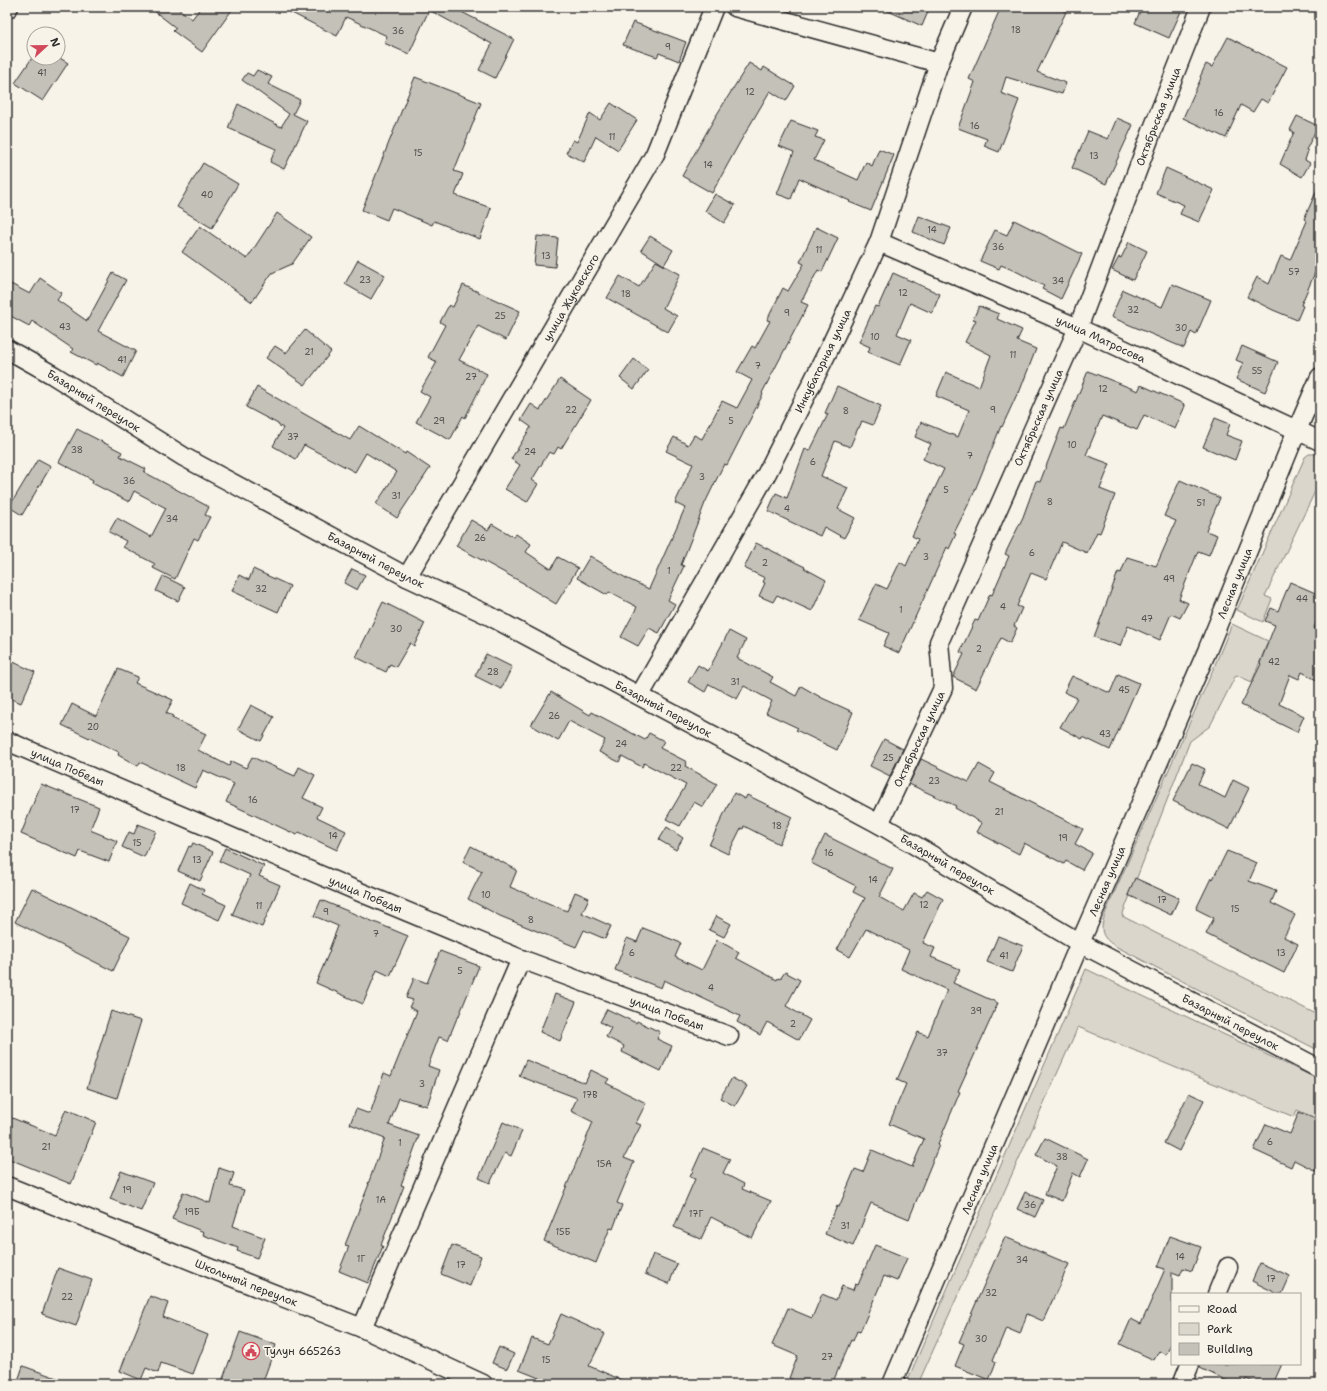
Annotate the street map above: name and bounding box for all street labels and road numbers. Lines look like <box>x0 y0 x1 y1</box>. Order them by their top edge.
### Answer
street label: Октябрьская улица <box>1133 65 1185 168</box>
street label: улица Жуковского <box>540 251 603 344</box>
street label: Инкубаторная улица <box>791 306 855 415</box>
street label: улица Матросова <box>1053 312 1148 367</box>
street label: Базарный переулок <box>44 366 143 436</box>
street label: Октябрьская улица <box>1011 367 1067 469</box>
street label: Базарный переулок <box>324 528 427 592</box>
street label: Лесная улица <box>1214 546 1256 621</box>
street label: Базарный переулок <box>612 677 714 741</box>
street label: Октябрьская улица <box>890 688 949 790</box>
street label: улица Победы <box>29 745 106 790</box>
street label: Базарный переулок <box>897 831 997 899</box>
street label: Лесная улица <box>1086 844 1129 919</box>
street label: улица Победы <box>326 873 404 917</box>
street label: Базарный переулок <box>1179 991 1281 1054</box>
street label: улица Победы <box>628 993 706 1034</box>
street label: Лесная улица <box>958 1141 1002 1217</box>
street label: Школьный переулок <box>192 1256 300 1310</box>

